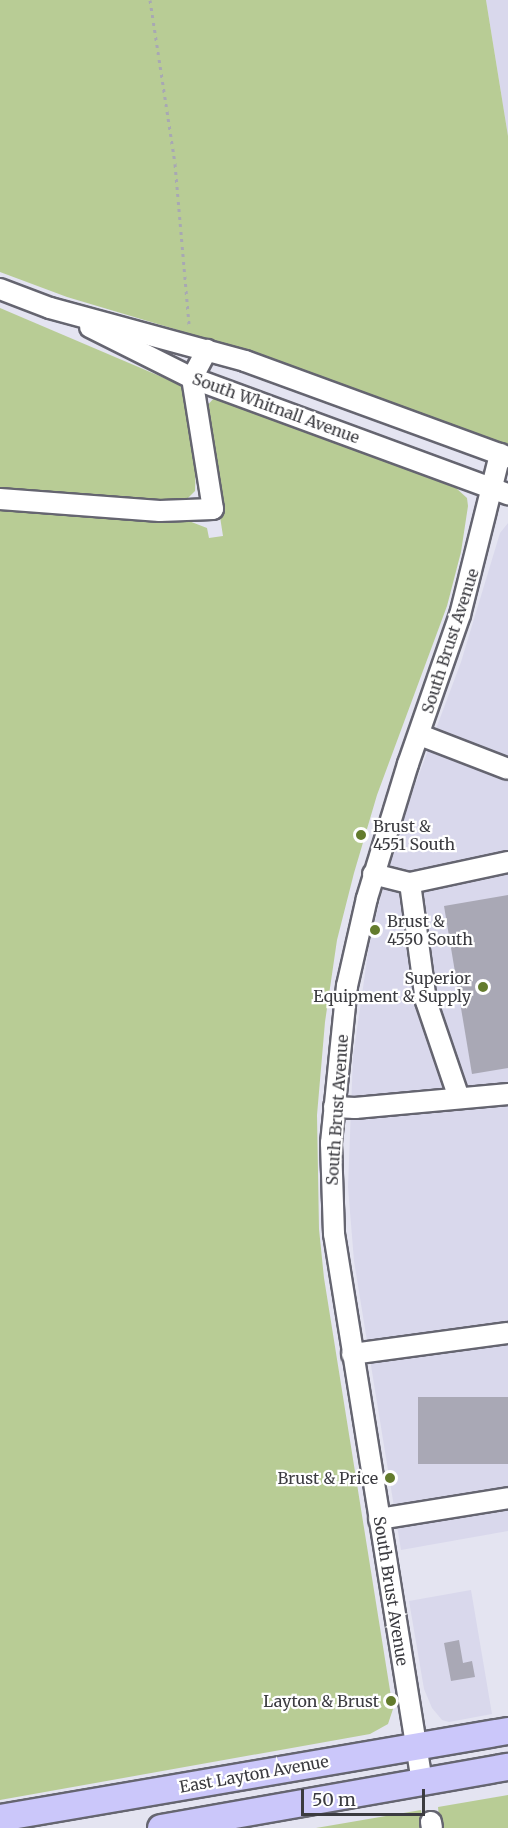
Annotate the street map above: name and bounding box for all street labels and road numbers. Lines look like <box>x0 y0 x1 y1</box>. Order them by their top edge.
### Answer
street label: South Whitnall Avenue <box>190 369 362 447</box>
street label: South Brust Avenue <box>418 566 482 716</box>
street label: South Brust Avenue <box>322 1034 352 1186</box>
street label: South Brust Avenue <box>370 1515 412 1667</box>
street label: East Layton Avenue <box>178 1751 330 1797</box>

